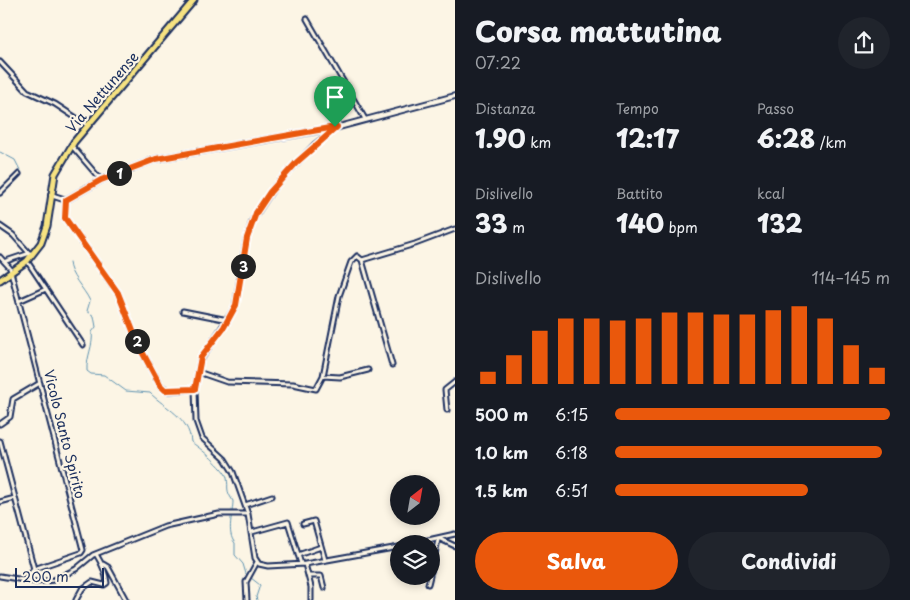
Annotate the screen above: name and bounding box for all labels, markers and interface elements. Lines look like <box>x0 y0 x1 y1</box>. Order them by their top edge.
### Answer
text: Corsa mattutina <box>475 9 722 52</box>
button: share <box>838 17 890 69</box>
street label: Via Nettunense <box>61 46 144 137</box>
text: 07:22 <box>475 50 521 74</box>
pin <box>314 76 356 127</box>
icon: arrive <box>321 83 349 111</box>
text: Distanza <box>475 98 535 119</box>
text: Tempo <box>616 98 659 119</box>
text: Passo <box>757 98 794 119</box>
text: 1.90 <box>475 119 526 157</box>
text: 12:17 <box>616 119 679 157</box>
text: 6:28 <box>757 119 815 157</box>
text: km <box>526 132 551 153</box>
text: /km <box>815 132 847 153</box>
pin: 1 <box>106 160 132 186</box>
text: 1 <box>116 163 123 184</box>
text: Dislivello <box>475 183 533 204</box>
text: Battito <box>616 183 663 204</box>
text: kcal <box>757 183 785 204</box>
text: 33 <box>475 204 508 242</box>
text: 140 <box>616 204 664 242</box>
text: 132 <box>757 204 803 242</box>
text: m <box>508 217 525 238</box>
text: bpm <box>664 217 698 238</box>
pin: 3 <box>230 254 256 278</box>
text: 3 <box>239 256 248 277</box>
text: Dislivello <box>475 265 541 289</box>
text: 114–145 m <box>812 265 890 289</box>
pin: 2 <box>124 328 150 354</box>
text: 2 <box>133 331 142 352</box>
street label: Vicolo Santo Spirito <box>39 367 91 501</box>
text: 500 m <box>475 402 528 426</box>
text: 6:15 <box>555 402 588 426</box>
text: 1.0 km <box>475 440 528 464</box>
text: 6:18 <box>555 440 588 464</box>
north arrow <box>390 475 440 525</box>
map controls <box>390 475 440 585</box>
text: 1.5 km <box>475 478 528 502</box>
text: 6:51 <box>555 478 588 502</box>
button: Salva <box>475 532 678 590</box>
button: Condividi <box>688 532 890 590</box>
button: layers <box>390 535 440 585</box>
scale bar <box>15 565 104 588</box>
text: 200 m <box>22 566 69 587</box>

